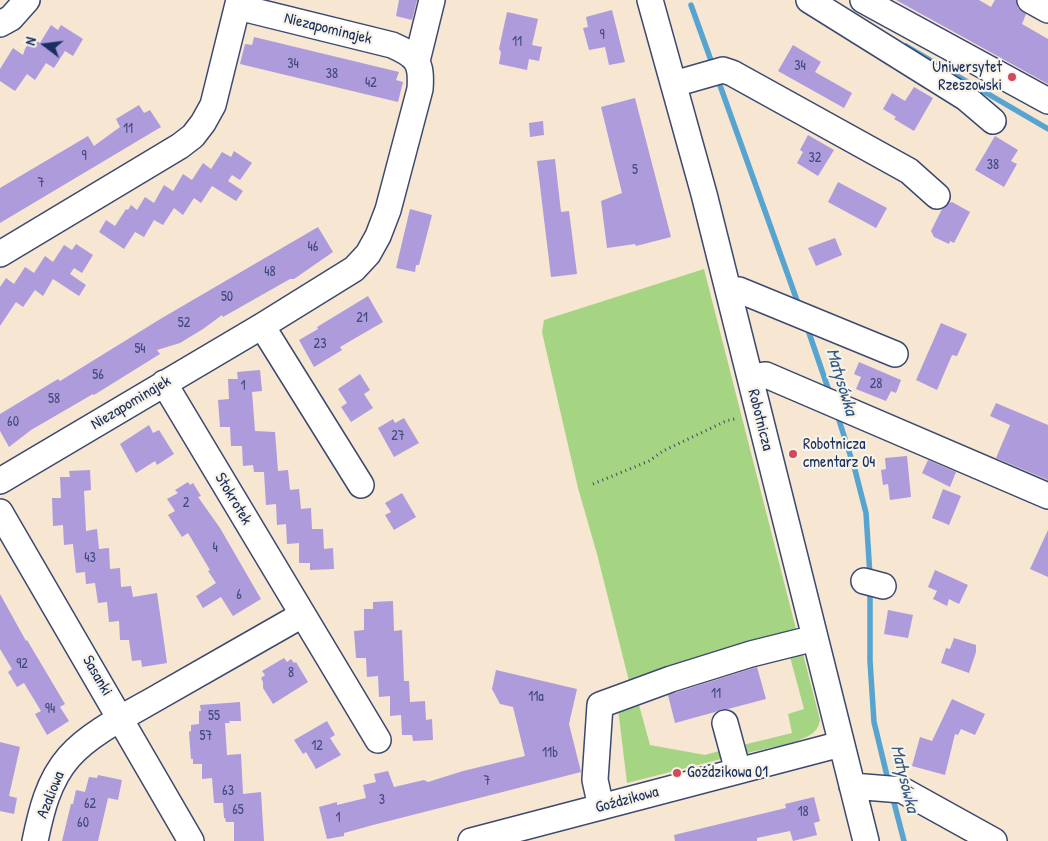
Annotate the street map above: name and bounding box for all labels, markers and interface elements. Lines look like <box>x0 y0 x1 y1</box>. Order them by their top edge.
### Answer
street label: Niezapominajek <box>282 9 374 49</box>
north arrow <box>20 20 70 70</box>
house number: 9 <box>599 27 605 43</box>
house number: 11 <box>512 34 522 50</box>
text: N <box>20 35 40 47</box>
house number: 34 <box>287 56 299 72</box>
house number: 34 <box>794 58 806 74</box>
place label: Uniwersytet Rzeszowski <box>932 58 1002 96</box>
house number: 38 <box>326 66 338 82</box>
marker: Uniwersytet Rzeszowski <box>1006 71 1018 83</box>
house number: 42 <box>365 75 377 91</box>
house number: 11 <box>123 121 133 137</box>
house number: 9 <box>81 148 87 164</box>
house number: 32 <box>809 150 821 166</box>
house number: 38 <box>987 157 999 173</box>
house number: 5 <box>632 162 638 178</box>
house number: 7 <box>38 175 44 191</box>
house number: 46 <box>308 239 318 255</box>
house number: 48 <box>264 264 276 280</box>
house number: 50 <box>221 289 233 305</box>
house number: 21 <box>356 310 368 326</box>
house number: 52 <box>178 315 190 331</box>
house number: 23 <box>314 336 326 352</box>
house number: 54 <box>134 341 146 357</box>
water label: Matysówka <box>821 346 861 418</box>
house number: 56 <box>92 367 104 383</box>
street label: Niezapominajek <box>88 372 174 434</box>
house number: 28 <box>870 376 882 392</box>
house number: 1 <box>240 378 246 394</box>
street label: Robotnicza <box>743 387 777 453</box>
house number: 58 <box>48 391 60 407</box>
house number: 60 <box>7 414 19 430</box>
house number: 27 <box>391 428 405 444</box>
place label: Robotnicza cmentarz 04 <box>803 435 875 473</box>
marker: Robotnicza cmentarz 04 <box>787 448 799 460</box>
street label: Stokrotek <box>210 470 256 528</box>
house number: 2 <box>183 495 189 511</box>
house number: 4 <box>212 540 218 556</box>
house number: 43 <box>84 550 96 566</box>
house number: 6 <box>236 587 242 603</box>
street label: Sasanki <box>78 652 116 700</box>
house number: 92 <box>16 656 28 672</box>
house number: 8 <box>288 665 294 681</box>
house number: 11 <box>711 686 721 702</box>
house number: 11a <box>528 689 544 705</box>
house number: 94 <box>45 701 55 717</box>
house number: 55 <box>208 708 220 724</box>
house number: 57 <box>200 728 212 744</box>
house number: 12 <box>311 738 323 754</box>
water label: Matysówka <box>885 743 923 815</box>
house number: 11b <box>542 745 558 761</box>
place label: Goździkowa 01 <box>687 763 768 783</box>
marker: Goździkowa 01 <box>671 767 683 779</box>
street label: Azaliowa <box>33 769 69 821</box>
house number: 7 <box>484 773 490 789</box>
street label: Goździkowa <box>593 782 661 818</box>
house number: 63 <box>222 783 234 799</box>
house number: 3 <box>379 792 385 808</box>
house number: 62 <box>84 796 96 812</box>
house number: 65 <box>232 802 244 818</box>
house number: 18 <box>797 804 809 820</box>
house number: 1 <box>335 810 341 826</box>
house number: 60 <box>77 815 89 831</box>

